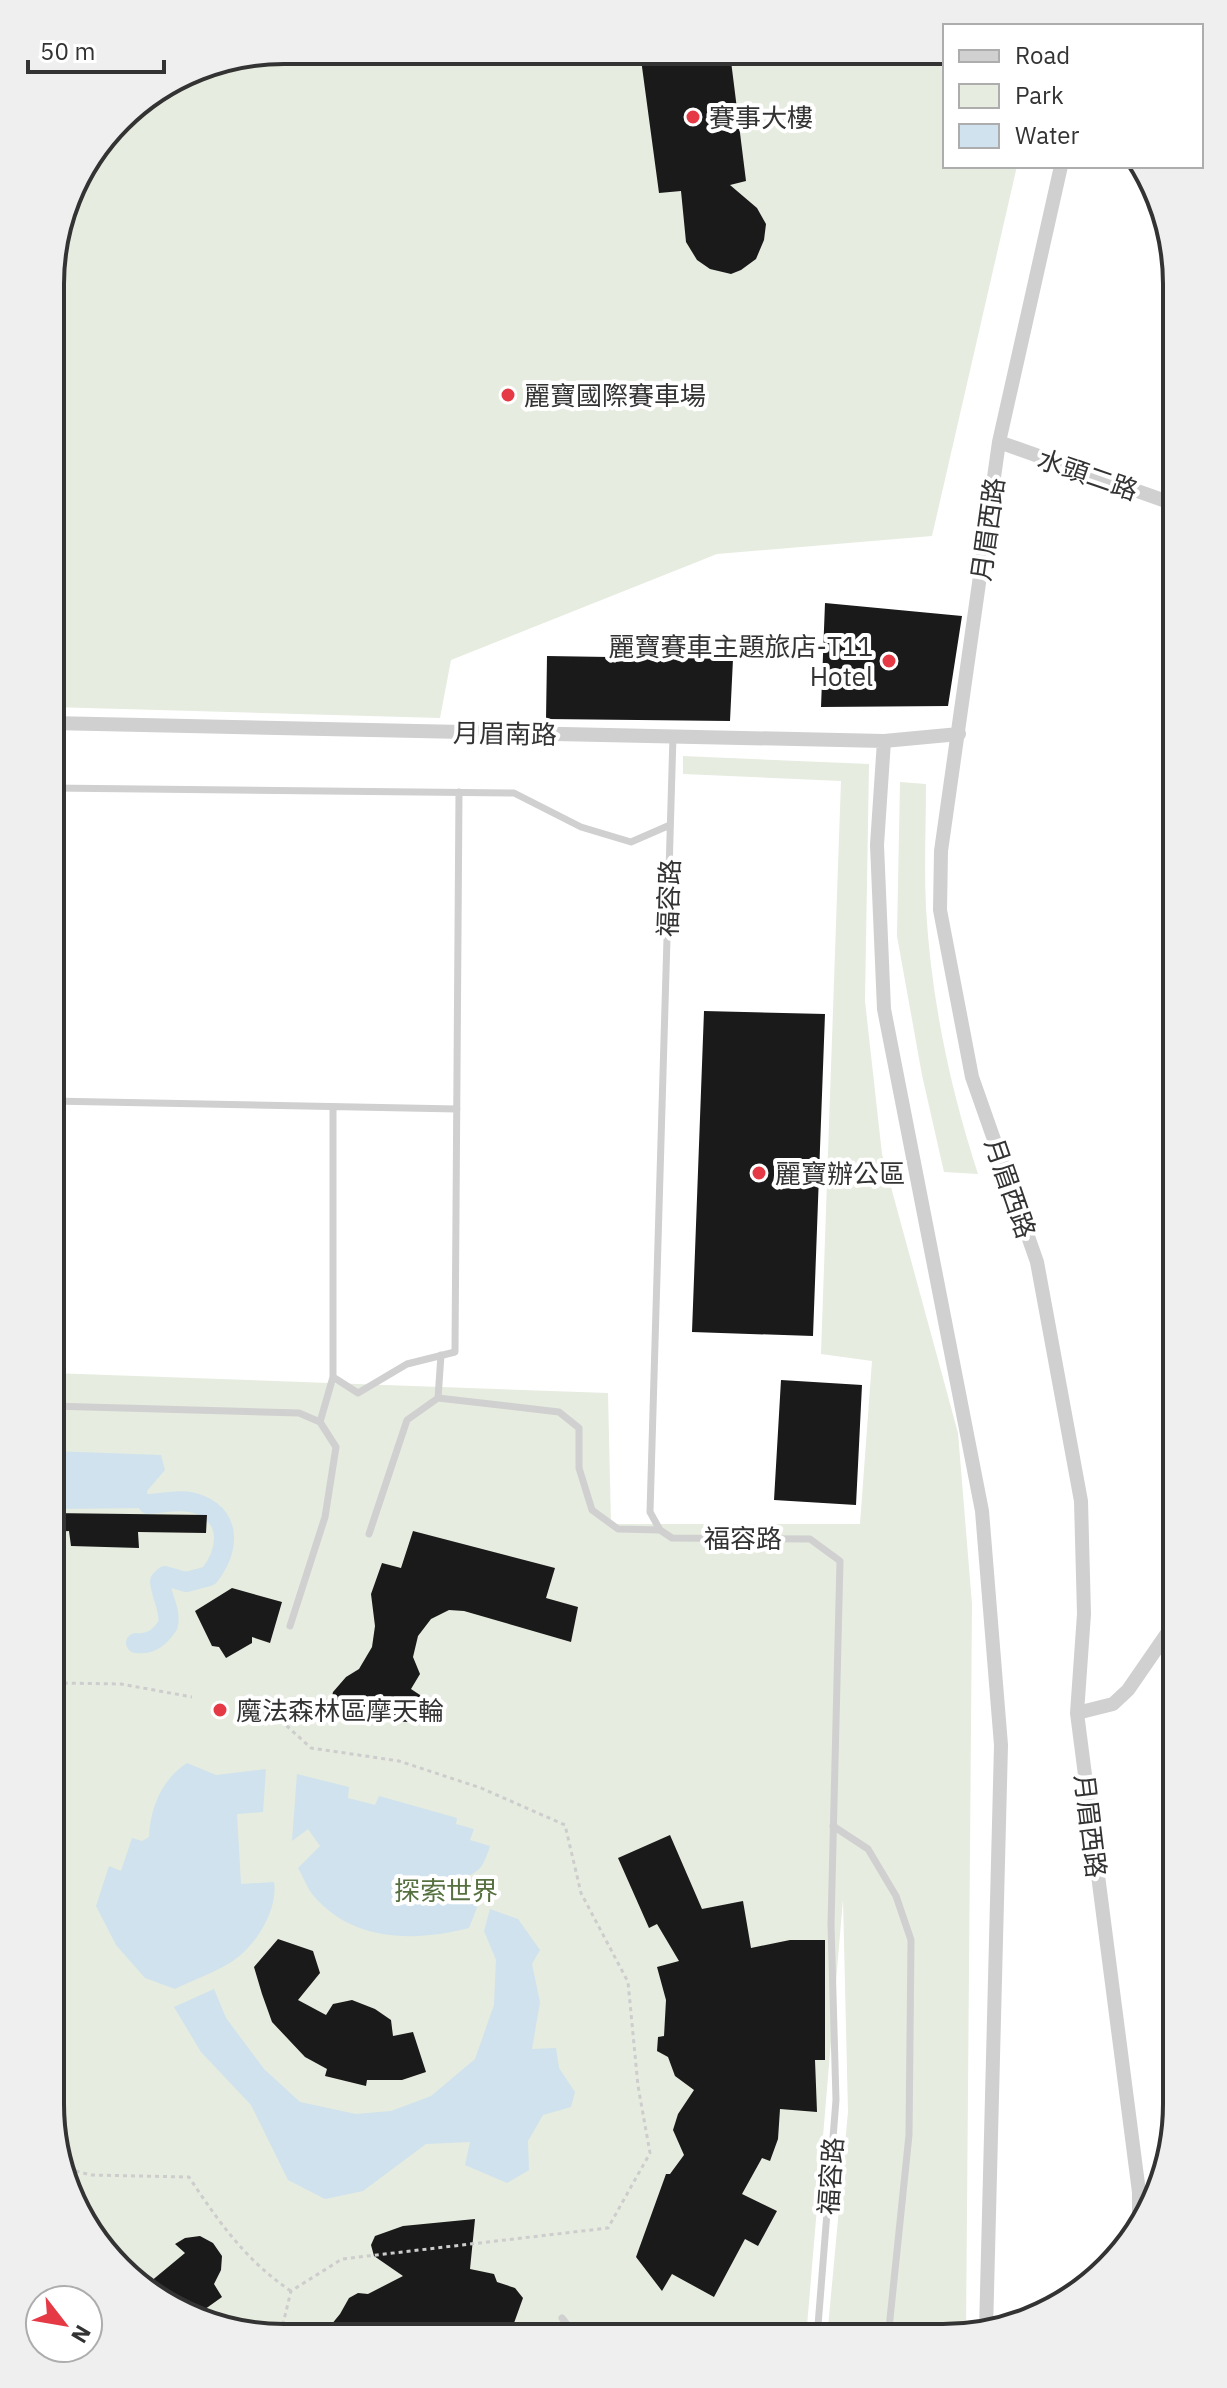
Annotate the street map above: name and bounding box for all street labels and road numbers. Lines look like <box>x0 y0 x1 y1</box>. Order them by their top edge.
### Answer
street label: 水頭二路 <box>1033 441 1143 507</box>
street label: 月眉西路 <box>963 475 1011 583</box>
street label: 月眉南路 <box>453 715 557 751</box>
street label: 福容路 <box>650 858 686 938</box>
street label: 月眉西路 <box>978 1133 1044 1243</box>
street label: 福容路 <box>704 1521 782 1555</box>
street label: 月眉西路 <box>1068 1772 1114 1880</box>
street label: 福容路 <box>810 2136 850 2216</box>

